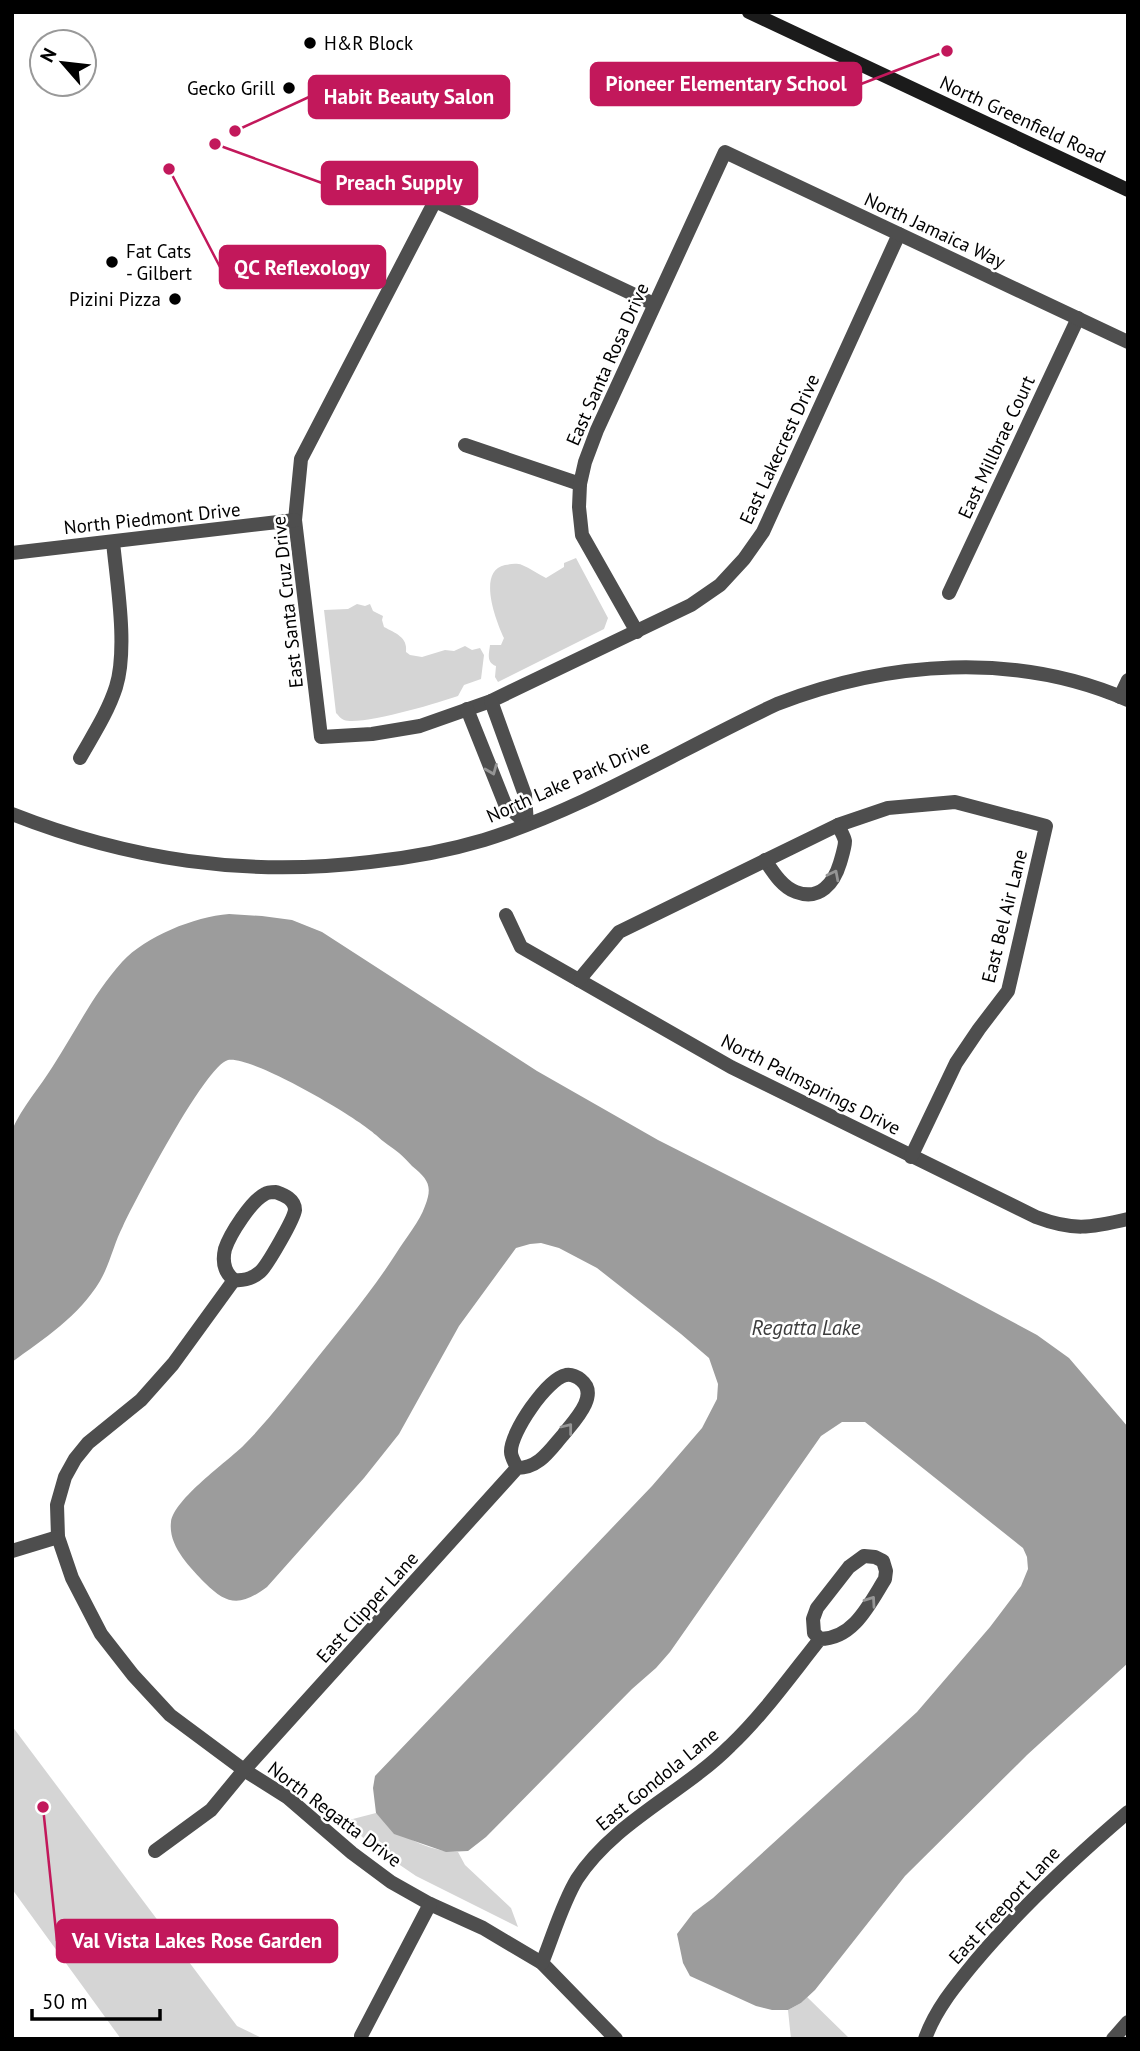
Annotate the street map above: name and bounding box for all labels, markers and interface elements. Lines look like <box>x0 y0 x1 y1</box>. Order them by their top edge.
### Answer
north arrow <box>28 28 98 98</box>
place label: H&R Block <box>324 31 413 55</box>
marker: H&R Block <box>302 35 318 51</box>
text: N <box>34 44 62 66</box>
callout: Pioneer Elementary School <box>591 63 861 105</box>
text: Pioneer Elementary School <box>605 70 847 97</box>
street label: North Greenfield Road <box>936 70 1110 168</box>
place label: Gecko Grill <box>187 76 275 100</box>
callout: Habit Beauty Salon <box>309 76 509 118</box>
marker: Gecko Grill <box>281 80 297 96</box>
text: Habit Beauty Salon <box>324 83 494 110</box>
callout: Preach Supply <box>322 162 477 204</box>
text: Preach Supply <box>335 169 463 196</box>
street label: North Jamaica Way <box>861 187 1009 273</box>
place label: Fat Cats - Gilbert <box>126 239 193 285</box>
callout: QC Reflexology <box>220 246 385 288</box>
marker: Fat Cats - Gilbert <box>104 254 120 270</box>
text: QC Reflexology <box>234 254 371 281</box>
street label: East Santa Rosa Drive <box>560 279 654 449</box>
place label: Pizini Pizza <box>69 287 161 311</box>
marker: Pizini Pizza <box>167 291 183 307</box>
street label: East Lakecrest Drive <box>734 370 824 528</box>
street label: East Millbrae Court <box>952 371 1040 522</box>
street label: North Piedmont Drive <box>62 497 242 539</box>
street label: East Santa Cruz Drive <box>266 515 308 689</box>
street label: North Lake Park Drive <box>483 734 653 828</box>
one-way arrow <box>483 763 497 775</box>
street label: East Bel Air Lane <box>976 847 1032 985</box>
one-way arrow <box>825 870 839 883</box>
street label: North Palmsprings Drive <box>717 1028 905 1140</box>
water label: Regatta Lake <box>751 1314 861 1341</box>
one-way arrow <box>560 1424 572 1437</box>
street label: East Clipper Lane <box>311 1546 423 1668</box>
one-way arrow <box>863 1596 875 1609</box>
street label: East Gondola Lane <box>591 1722 723 1836</box>
street label: North Regatta Drive <box>263 1756 407 1872</box>
street label: East Freeport Lane <box>943 1841 1065 1969</box>
callout: Val Vista Lakes Rose Garden <box>57 1920 337 1962</box>
text: Val Vista Lakes Rose Garden <box>71 1927 322 1954</box>
scale bar <box>32 1978 159 2022</box>
text: 50 m <box>42 1988 88 2015</box>

